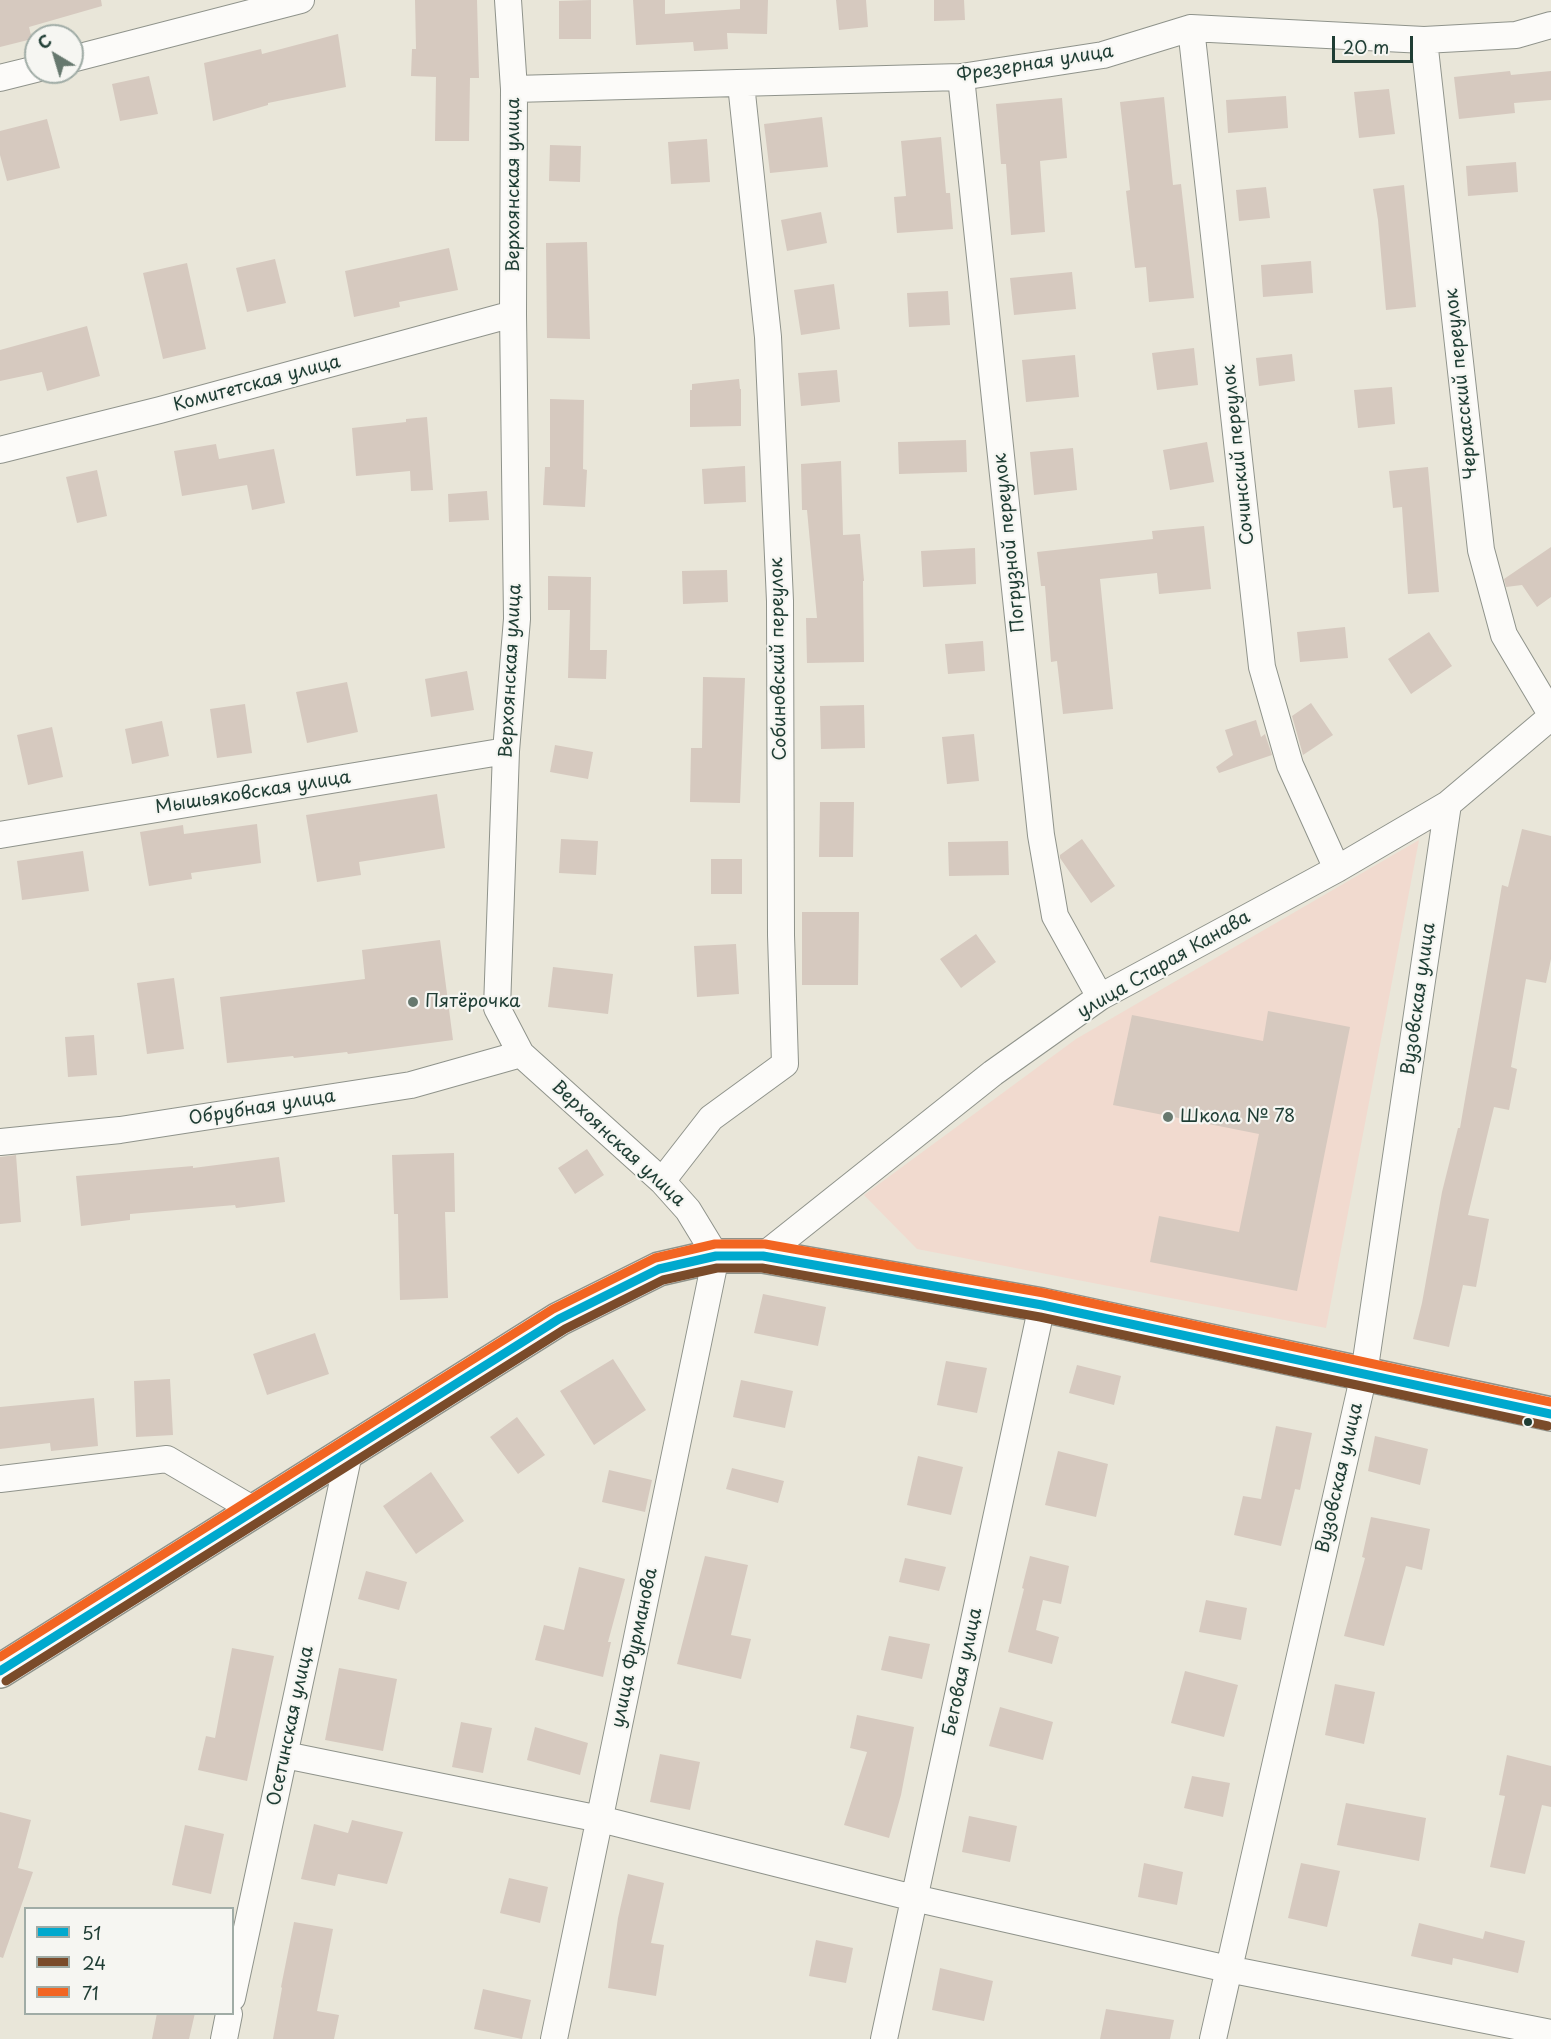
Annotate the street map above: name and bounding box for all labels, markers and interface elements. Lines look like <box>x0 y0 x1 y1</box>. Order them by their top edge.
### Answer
north arrow <box>24 24 84 84</box>
scale bar <box>1335 24 1416 62</box>
text: С <box>32 28 56 55</box>
text: 20 m <box>1343 33 1389 60</box>
street label: Фрезерная улица <box>955 41 1115 87</box>
street label: Верхоянская улица <box>503 98 525 272</box>
street label: Черкасский переулок <box>1441 288 1483 480</box>
street label: Комитетская улица <box>171 351 343 417</box>
street label: Сочинский переулок <box>1219 364 1259 546</box>
street label: Погрузной переулок <box>990 452 1030 634</box>
street label: Собиновский переулок <box>766 557 792 761</box>
street label: Верхоянская улица <box>496 583 526 759</box>
street label: Мышьяковская улица <box>154 767 352 819</box>
street label: улица Старая Канава <box>1074 907 1254 1023</box>
street label: Вузовская улица <box>1398 921 1440 1077</box>
place label: Пятёрочка <box>425 991 520 1013</box>
marker: Пятёрочка <box>406 995 420 1009</box>
street label: Верхоянская улица <box>547 1077 689 1211</box>
street label: Обрубная улица <box>187 1086 337 1130</box>
place label: Школа № 78 <box>1180 1106 1295 1128</box>
marker: Школа № 78 <box>1161 1110 1175 1124</box>
street label: Вузовская улица <box>1312 1401 1368 1555</box>
unlabelled marker <box>1522 1416 1534 1428</box>
street label: улица Фурманова <box>607 1566 663 1730</box>
street label: Беговая улица <box>939 1606 987 1738</box>
street label: Осетинская улица <box>263 1644 319 1808</box>
legend <box>24 1907 234 2015</box>
text: 51 <box>82 1919 101 1946</box>
text: 24 <box>82 1949 106 1976</box>
text: 71 <box>82 1979 99 2006</box>

